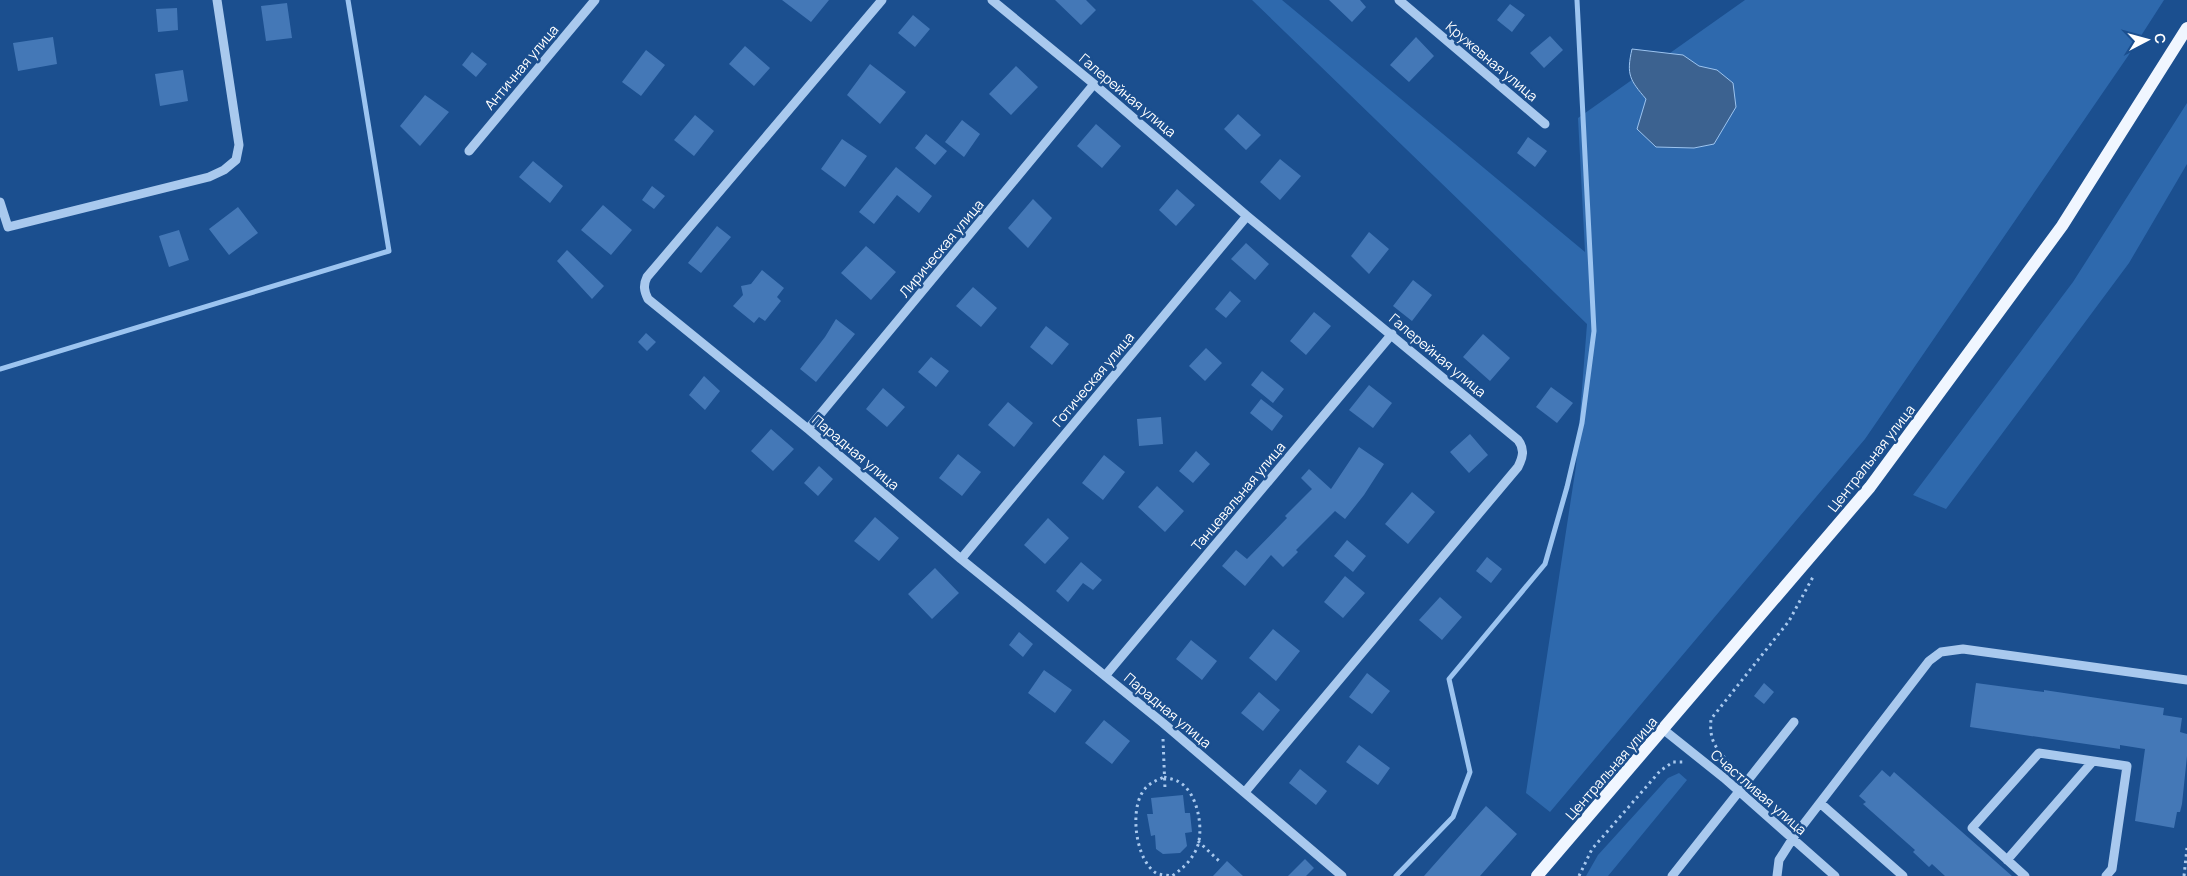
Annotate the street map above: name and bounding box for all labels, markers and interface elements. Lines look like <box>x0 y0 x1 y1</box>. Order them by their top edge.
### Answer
north arrow <box>2122 15 2172 65</box>
street label: Кружевная улица <box>1442 17 1542 105</box>
street label: Античная улица <box>480 20 562 114</box>
text: С <box>2150 32 2170 45</box>
street label: Галерейная улица <box>1076 49 1180 141</box>
street label: Лирическая улица <box>894 195 988 301</box>
street label: Галерейная улица <box>1386 309 1490 401</box>
street label: Готическая улица <box>1048 328 1138 430</box>
street label: Центральная улица <box>1823 400 1919 516</box>
street label: Парадная улица <box>809 410 903 494</box>
street label: Танцевальная улица <box>1187 437 1289 555</box>
street label: Парадная улица <box>1121 668 1215 752</box>
street label: Центральная улица <box>1561 712 1661 824</box>
street label: Счастливая улица <box>1707 745 1811 839</box>

